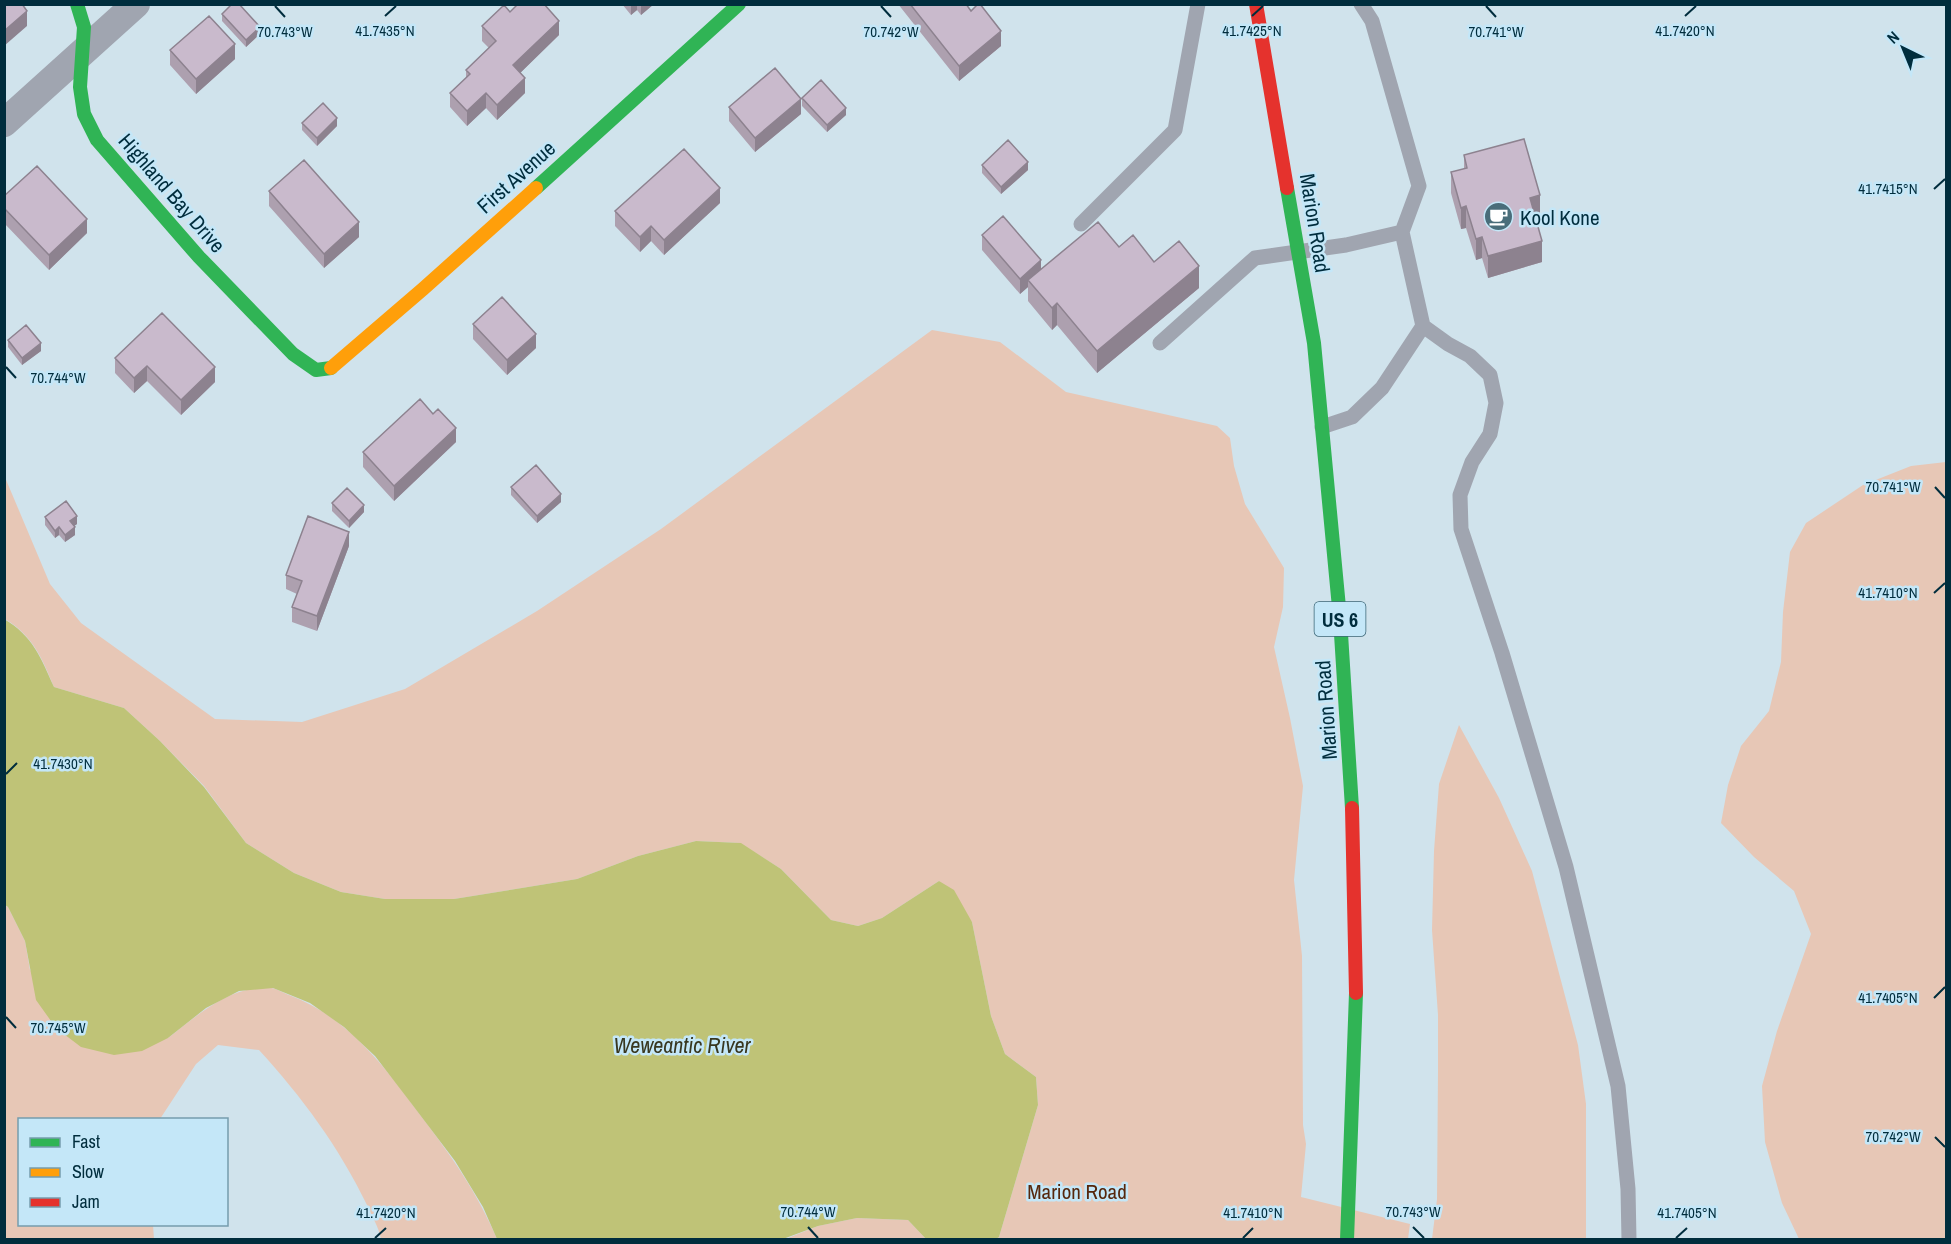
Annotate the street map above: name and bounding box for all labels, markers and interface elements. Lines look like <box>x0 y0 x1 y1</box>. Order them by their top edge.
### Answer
north arrow <box>1873 18 1933 78</box>
text: 41.7435°N <box>355 20 415 41</box>
text: 41.7425°N <box>1222 20 1282 41</box>
text: 41.7420°N <box>1655 20 1715 41</box>
text: 70.743°W <box>257 21 313 42</box>
text: 70.742°W <box>863 21 919 42</box>
text: 70.741°W <box>1468 21 1524 42</box>
text: N <box>1882 26 1904 48</box>
street label: Highland Bay Drive <box>112 127 232 259</box>
street label: First Avenue <box>470 134 562 220</box>
street label: Marion Road <box>1293 172 1337 274</box>
text: 41.7415°N <box>1858 178 1918 199</box>
cafe icon: Kool Kone <box>1483 201 1515 233</box>
place label: Kool Kone <box>1520 203 1599 232</box>
text: 70.744°W <box>30 367 86 388</box>
text: 70.741°W <box>1865 476 1921 497</box>
text: 41.7410°N <box>1858 582 1918 603</box>
road number: US 6 <box>1314 602 1366 636</box>
street label: Marion Road <box>1308 659 1344 761</box>
text: 41.7430°N <box>33 753 93 774</box>
text: 41.7405°N <box>1858 987 1918 1008</box>
text: 70.745°W <box>30 1017 86 1038</box>
water label: Weweantic River <box>614 1030 751 1060</box>
legend <box>18 1118 228 1226</box>
text: 70.742°W <box>1865 1126 1921 1147</box>
text: Fast <box>72 1129 100 1154</box>
text: Slow <box>72 1159 104 1184</box>
park label: Marion Road <box>1027 1177 1127 1206</box>
text: Jam <box>72 1189 100 1214</box>
text: 70.744°W <box>780 1201 836 1222</box>
text: 70.743°W <box>1385 1201 1441 1222</box>
text: 41.7420°N <box>356 1202 416 1223</box>
text: 41.7410°N <box>1223 1202 1283 1223</box>
text: 41.7405°N <box>1657 1202 1717 1223</box>

